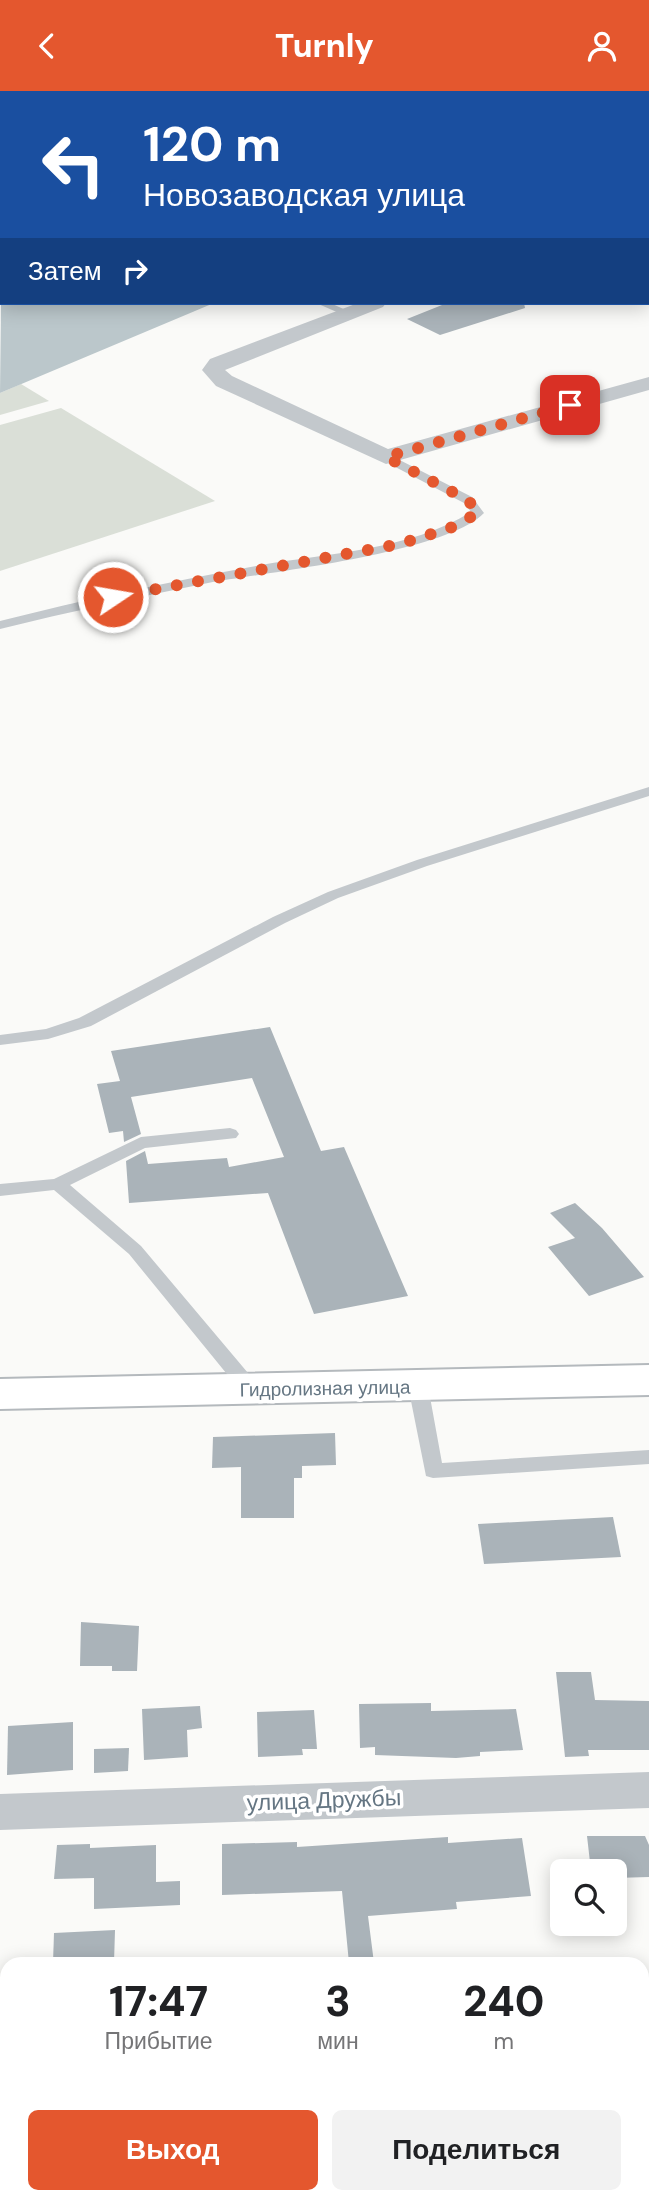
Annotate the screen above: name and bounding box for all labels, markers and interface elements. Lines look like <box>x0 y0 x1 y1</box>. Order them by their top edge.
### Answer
text: Turnly <box>275 25 374 67</box>
icon: back <box>28 27 66 65</box>
icon: person <box>583 27 621 65</box>
text: 120 m <box>143 112 281 176</box>
icon: left <box>28 119 119 210</box>
text: Новозаводская улица <box>143 174 465 216</box>
icon: right <box>116 252 154 290</box>
text: Затем <box>28 254 102 288</box>
pin <box>540 375 600 435</box>
icon: arrive <box>551 386 589 424</box>
position arrow <box>76 560 150 634</box>
street label: Гидролизная улица <box>239 1375 411 1402</box>
street label: улица Дружбы <box>246 1782 402 1818</box>
map controls <box>550 1859 627 1936</box>
button: search <box>550 1859 627 1936</box>
text: 17:47 <box>109 1974 208 2029</box>
text: 3 <box>325 1974 351 2029</box>
text: 240 <box>463 1974 544 2029</box>
text: Прибытие <box>105 2026 213 2056</box>
text: мин <box>317 2026 359 2056</box>
text: m <box>494 2026 514 2056</box>
button: Выход <box>28 2110 318 2190</box>
button: Поделиться <box>332 2110 621 2190</box>

